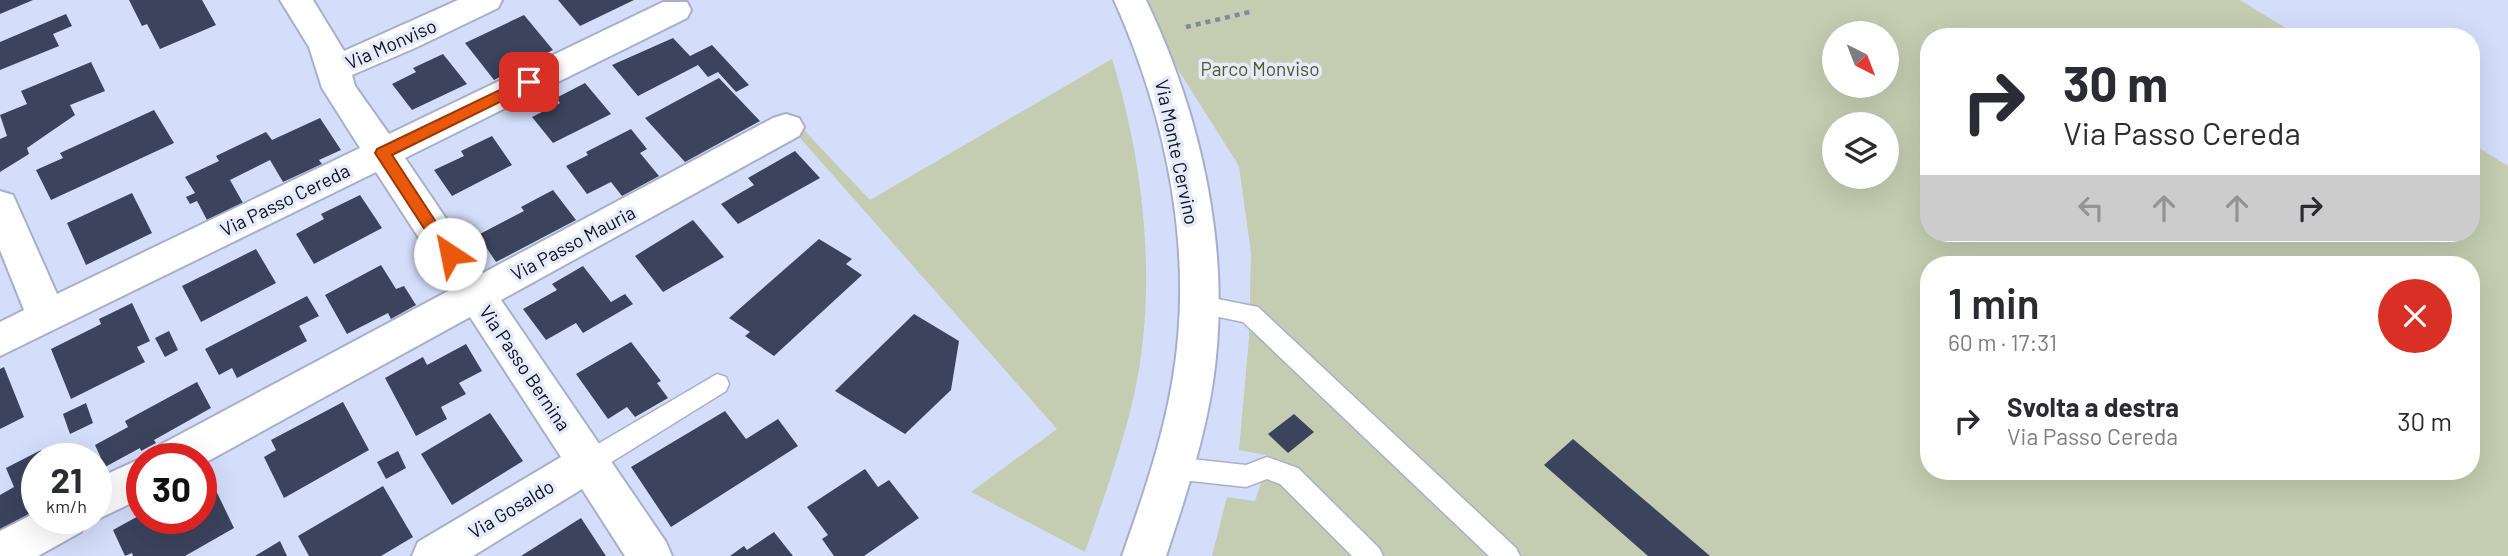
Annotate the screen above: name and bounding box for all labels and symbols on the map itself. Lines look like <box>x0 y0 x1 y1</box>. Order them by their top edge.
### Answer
street label: Via Monviso <box>342 13 440 74</box>
north arrow <box>1822 21 1899 98</box>
pin <box>499 52 559 112</box>
park label: Parco Monviso <box>1200 57 1320 80</box>
street label: Via Monte Cervino <box>1151 77 1204 227</box>
street label: Via Passo Cereda <box>216 158 353 241</box>
street label: Via Passo Mauria <box>507 200 639 285</box>
position arrow <box>413 217 487 291</box>
street label: Via Passo Bernina <box>475 301 576 435</box>
speed limit sign: 30 <box>126 443 217 534</box>
street label: Via Gosaldo <box>464 474 558 543</box>

